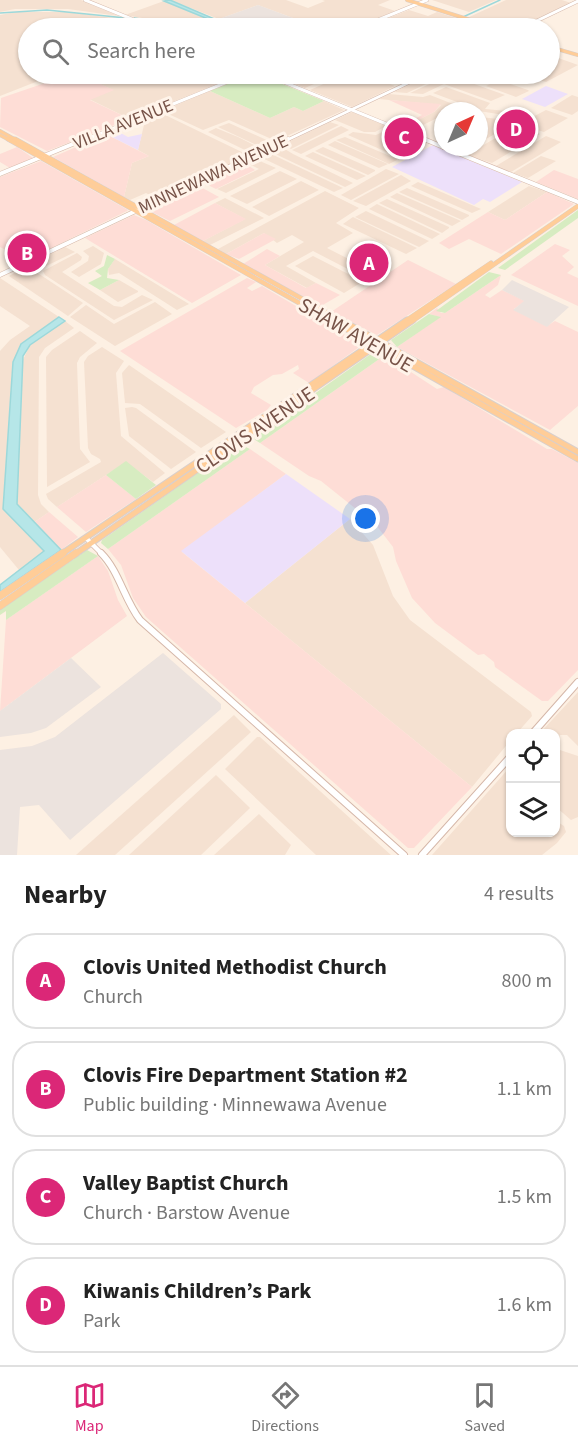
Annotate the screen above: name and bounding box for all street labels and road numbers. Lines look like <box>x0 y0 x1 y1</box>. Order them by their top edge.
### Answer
street label: VILLA AVENUE <box>69 93 177 156</box>
street label: MINNEWAWA AVENUE <box>134 129 292 220</box>
street label: SHAW AVENUE <box>293 290 419 380</box>
street label: CLOVIS AVENUE <box>189 379 321 481</box>

